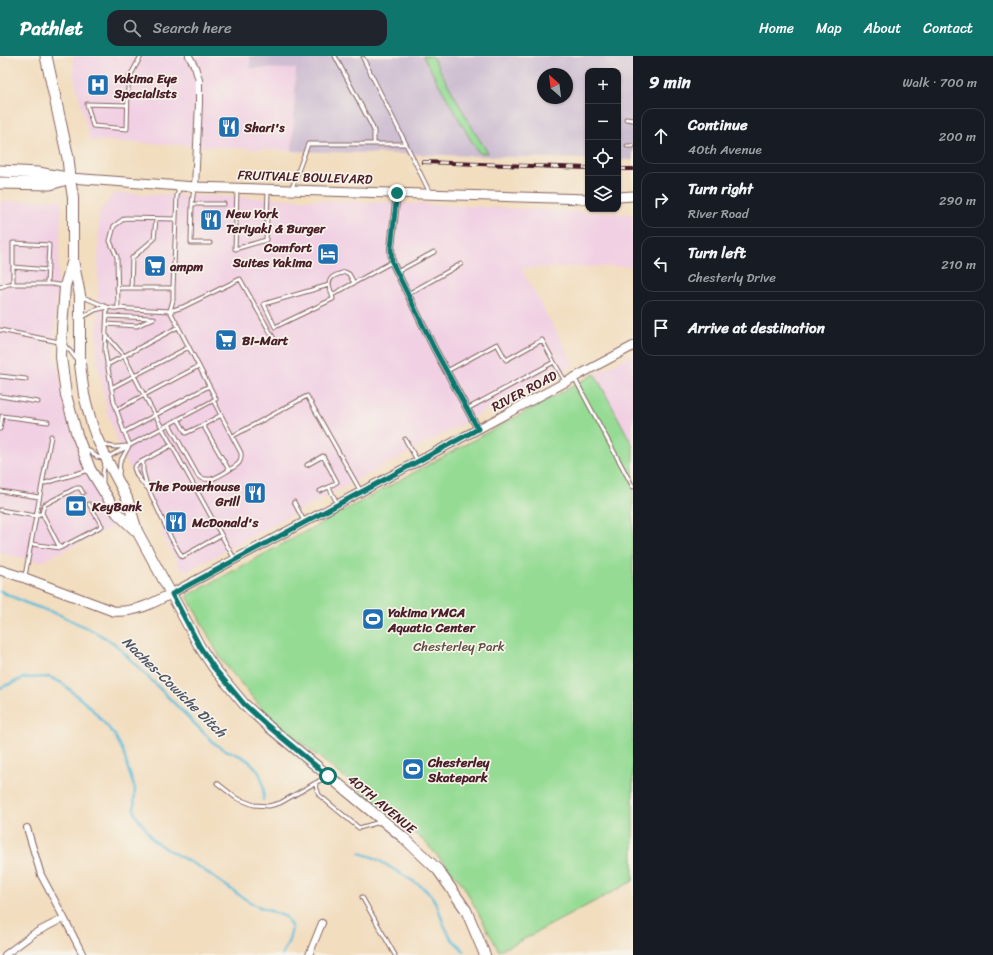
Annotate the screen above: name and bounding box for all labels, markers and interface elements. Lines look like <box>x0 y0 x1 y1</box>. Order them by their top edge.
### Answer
search box <box>107 10 387 46</box>
text: Pathlet <box>20 12 83 45</box>
text: Search here <box>153 15 232 41</box>
text: Home <box>759 16 794 41</box>
text: Map <box>816 16 842 41</box>
text: About <box>864 16 901 41</box>
text: Contact <box>923 16 973 41</box>
icon: search <box>121 17 143 39</box>
place label: Yakima Eye Specialists <box>113 67 178 105</box>
text: 9 min <box>649 67 691 97</box>
north arrow <box>537 68 573 104</box>
map controls <box>585 68 621 212</box>
button: + <box>585 68 621 104</box>
text: Walk · 700 m <box>902 71 977 94</box>
hospital icon: Yakima Eye Specialists <box>85 72 111 98</box>
button: − <box>585 104 621 140</box>
text: Continue <box>688 112 748 138</box>
restaurant icon: Shari's <box>216 114 242 140</box>
place label: Shari's <box>243 116 285 139</box>
icon: ahead <box>650 125 672 147</box>
text: 200 m <box>939 125 976 148</box>
text: 40th Avenue <box>688 138 762 161</box>
button: locate <box>585 140 621 176</box>
street label: FRUITVALE BOULEVARD <box>237 163 373 191</box>
button: layers <box>585 176 621 212</box>
text: Turn right <box>688 176 753 202</box>
route end <box>388 184 406 202</box>
icon: right <box>650 189 672 211</box>
text: 290 m <box>939 189 976 212</box>
place label: New York Teriyaki & Burger <box>225 202 327 240</box>
text: River Road <box>688 202 749 225</box>
restaurant icon: New York Teriyaki & Burger <box>198 207 224 233</box>
place label: Comfort Suites Yakima <box>232 236 312 274</box>
text: Turn left <box>688 240 746 266</box>
hotel icon: Comfort Suites Yakima <box>315 241 341 267</box>
supermarket icon: ampm <box>142 253 168 279</box>
icon: left <box>650 253 672 275</box>
text: 210 m <box>941 253 976 276</box>
place label: ampm <box>169 255 203 278</box>
text: Chesterly Drive <box>688 266 776 289</box>
text: Arrive at destination <box>688 315 825 341</box>
icon: arrive <box>650 317 672 339</box>
supermarket icon: Bi-Mart <box>213 327 239 353</box>
place label: Bi-Mart <box>242 329 289 352</box>
street label: RIVER ROAD <box>487 364 561 418</box>
place label: The Powerhouse Grill <box>148 475 241 513</box>
restaurant icon: The Powerhouse Grill <box>242 480 268 506</box>
bank icon: KeyBank <box>63 493 89 519</box>
place label: KeyBank <box>91 495 142 518</box>
restaurant icon: McDonald's <box>163 509 189 535</box>
place label: McDonald's <box>191 511 259 534</box>
place label: Yakima YMCA Aquatic Center <box>387 601 477 639</box>
sports icon: Yakima YMCA Aquatic Center <box>360 606 386 632</box>
water label: Naches-Cowiche Ditch <box>116 630 233 745</box>
park label: Chesterley Park <box>413 635 505 658</box>
place label: Chesterley Skatepark <box>427 751 490 789</box>
sports icon: Chesterley Skatepark <box>400 756 426 782</box>
route start <box>319 767 337 785</box>
street label: 40TH AVENUE <box>342 768 422 840</box>

